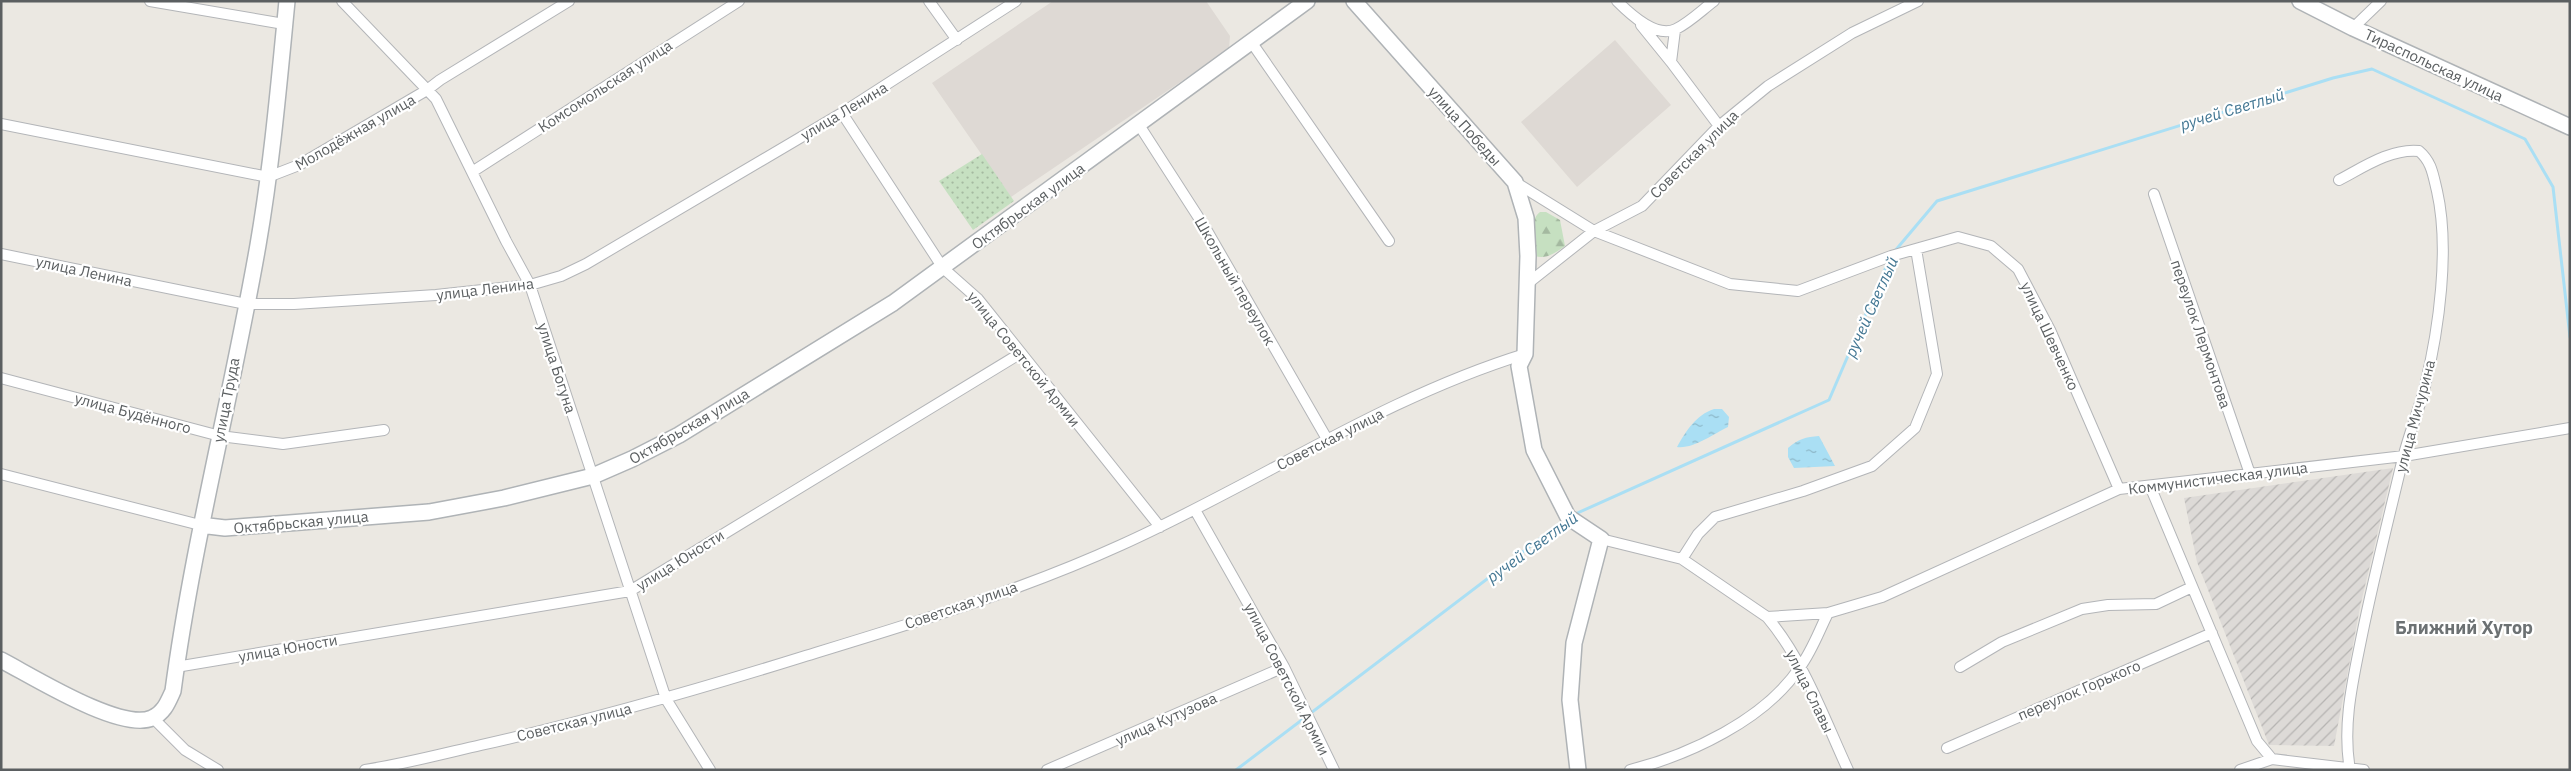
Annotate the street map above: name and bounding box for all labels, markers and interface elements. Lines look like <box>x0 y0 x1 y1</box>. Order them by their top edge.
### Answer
street label: Тираспольская улица <box>2362 24 2506 106</box>
street label: Комсомольская улица <box>534 36 676 136</box>
street label: улица Ленина <box>797 78 891 144</box>
street label: улица Победы <box>1424 82 1506 170</box>
water label: ручей Светлый <box>2177 84 2287 135</box>
street label: Молодёжная улица <box>291 90 419 174</box>
street label: Советская улица <box>1646 106 1742 202</box>
street label: Октябрьская улица <box>968 158 1088 254</box>
street label: Школьный переулок <box>1191 213 1279 349</box>
street label: улица Ленина <box>34 252 134 290</box>
water label: ручей Светлый <box>1840 254 1902 361</box>
street label: переулок Лермонтова <box>2167 257 2235 411</box>
street label: улица Ленина <box>435 274 535 304</box>
street label: улица Шевченко <box>2017 279 2083 393</box>
street label: улица Советской Армии <box>963 287 1085 431</box>
street label: улица Богуна <box>533 320 581 416</box>
street label: улица Труда <box>208 356 244 444</box>
street label: улица Мичурина <box>2391 358 2439 474</box>
street label: Октябрьская улица <box>626 384 752 468</box>
street label: улица Будённого <box>73 388 193 438</box>
street label: Советская улица <box>1273 404 1387 474</box>
street label: Коммунистическая улица <box>2127 458 2309 498</box>
street label: Октябрьская улица <box>233 507 369 537</box>
water label: ручей Светлый <box>1482 507 1582 587</box>
street label: улица Юности <box>632 525 728 595</box>
street label: Советская улица <box>902 577 1020 633</box>
street label: улица Советской Армии <box>1240 599 1334 759</box>
district label: Ближний Хутор <box>2395 616 2533 639</box>
street label: улица Юности <box>237 630 339 666</box>
street label: улица Славы <box>1782 646 1838 736</box>
street label: переулок Горького <box>2015 656 2143 724</box>
street label: улица Кутузова <box>1112 688 1220 750</box>
street label: Советская улица <box>515 699 633 745</box>

